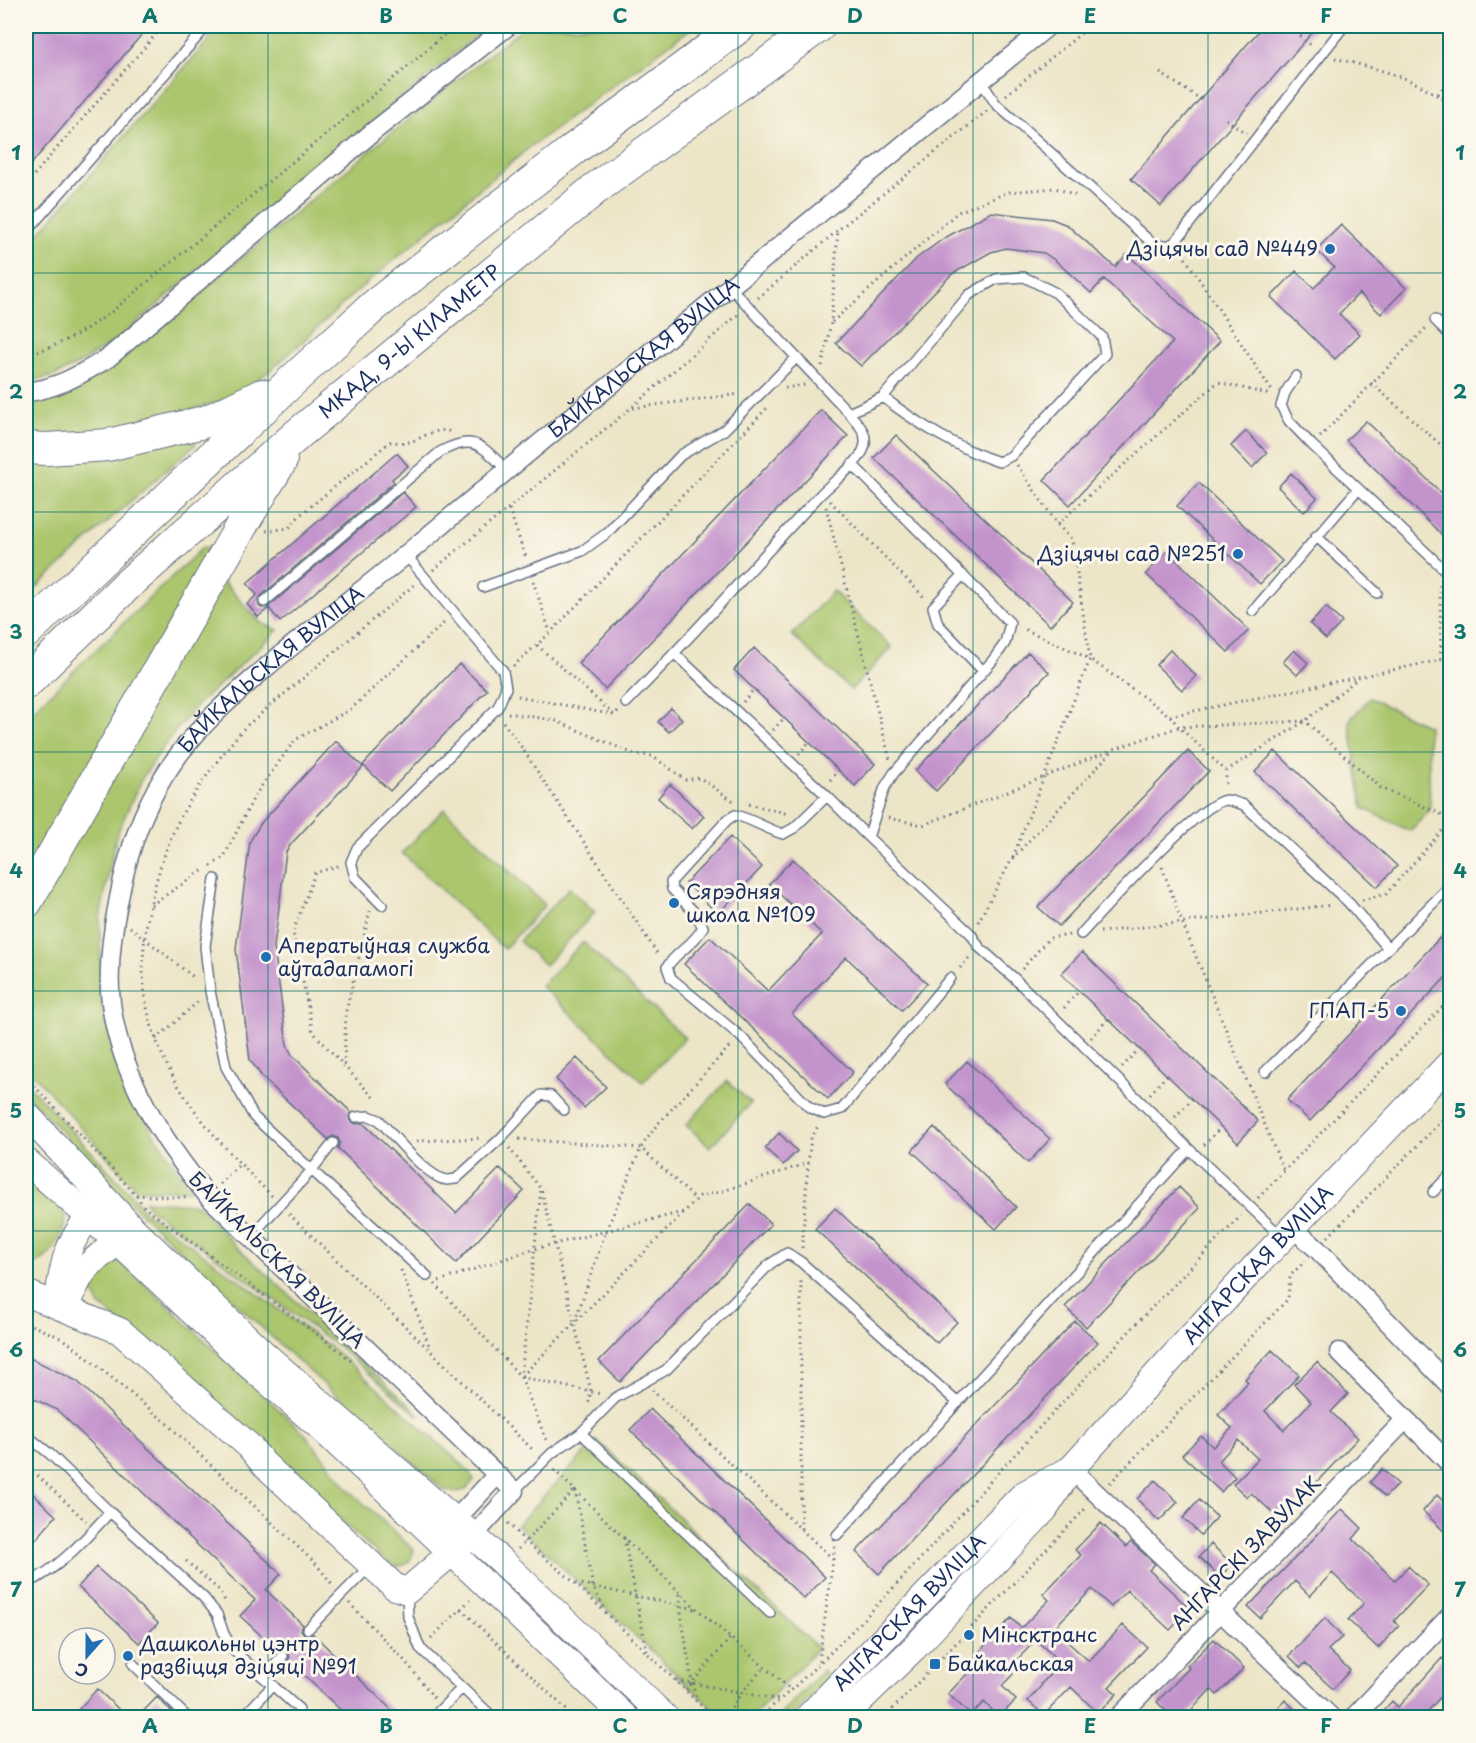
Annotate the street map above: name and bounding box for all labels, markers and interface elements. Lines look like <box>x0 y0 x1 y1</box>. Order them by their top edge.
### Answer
text: A <box>142 0 158 30</box>
text: B <box>379 0 393 30</box>
text: C <box>612 0 628 30</box>
text: D <box>847 0 863 30</box>
text: E <box>1084 0 1096 30</box>
text: F <box>1320 0 1332 30</box>
text: 1 <box>11 137 21 167</box>
text: 1 <box>1455 137 1465 167</box>
place label: Дзіцячы сад №449 <box>1126 233 1318 263</box>
marker: Дзіцячы сад №449 <box>1323 242 1337 256</box>
street label: МКАД, 9-Ы КІЛАМЕТР <box>312 257 507 425</box>
street label: БАЙКАЛЬСКАЯ ВУЛІЦА <box>541 269 745 444</box>
text: 2 <box>9 376 23 406</box>
text: 2 <box>1453 376 1467 406</box>
place label: Дзіцячы сад №251 <box>1037 538 1226 568</box>
marker: Дзіцячы сад №251 <box>1231 547 1245 561</box>
street label: БАЙКАЛЬСКАЯ ВУЛІЦА <box>170 578 370 758</box>
text: 3 <box>9 616 23 646</box>
text: 3 <box>1453 616 1467 646</box>
text: 4 <box>9 855 23 885</box>
text: 4 <box>1453 855 1467 885</box>
place label: Сярэдняя школа №109 <box>686 876 816 929</box>
marker: Сярэдняя школа №109 <box>667 896 681 910</box>
place label: Аператыўная служба аўтадапамогі <box>278 930 490 983</box>
marker: Аператыўная служба аўтадапамогі <box>259 950 273 964</box>
place label: ГПАП-5 <box>1309 995 1389 1025</box>
marker: ГПАП-5 <box>1394 1004 1408 1018</box>
text: 5 <box>10 1095 22 1125</box>
text: 5 <box>1454 1095 1466 1125</box>
street label: БАЙКАЛЬСКАЯ ВУЛІЦА <box>182 1164 373 1355</box>
street label: АНГАРСКАЯ ВУЛІЦА <box>1175 1178 1340 1351</box>
text: 6 <box>9 1334 23 1364</box>
text: 6 <box>1453 1334 1467 1364</box>
street label: АНГАРСКІ ЗАВУЛАК <box>1163 1468 1327 1636</box>
street label: АНГАРСКАЯ ВУЛІЦА <box>825 1526 992 1697</box>
text: 7 <box>10 1574 22 1604</box>
text: 7 <box>1454 1574 1466 1604</box>
place label: Мінсктранс <box>981 1619 1097 1649</box>
north arrow <box>57 1626 117 1686</box>
place label: Дашкольны цэнтр развіцця дзіцяці №91 <box>139 1628 357 1681</box>
marker: Мінсктранс <box>962 1628 976 1642</box>
place label: Байкальская <box>947 1648 1074 1678</box>
marker: Дашкольны цэнтр развіцця дзіцяці №91 <box>121 1649 135 1663</box>
marker: Байкальская <box>928 1657 942 1671</box>
text: С <box>71 1658 91 1684</box>
text: A <box>142 1710 158 1740</box>
text: B <box>379 1710 393 1740</box>
text: C <box>612 1710 628 1740</box>
text: D <box>847 1710 863 1740</box>
text: E <box>1084 1710 1096 1740</box>
text: F <box>1320 1710 1332 1740</box>

